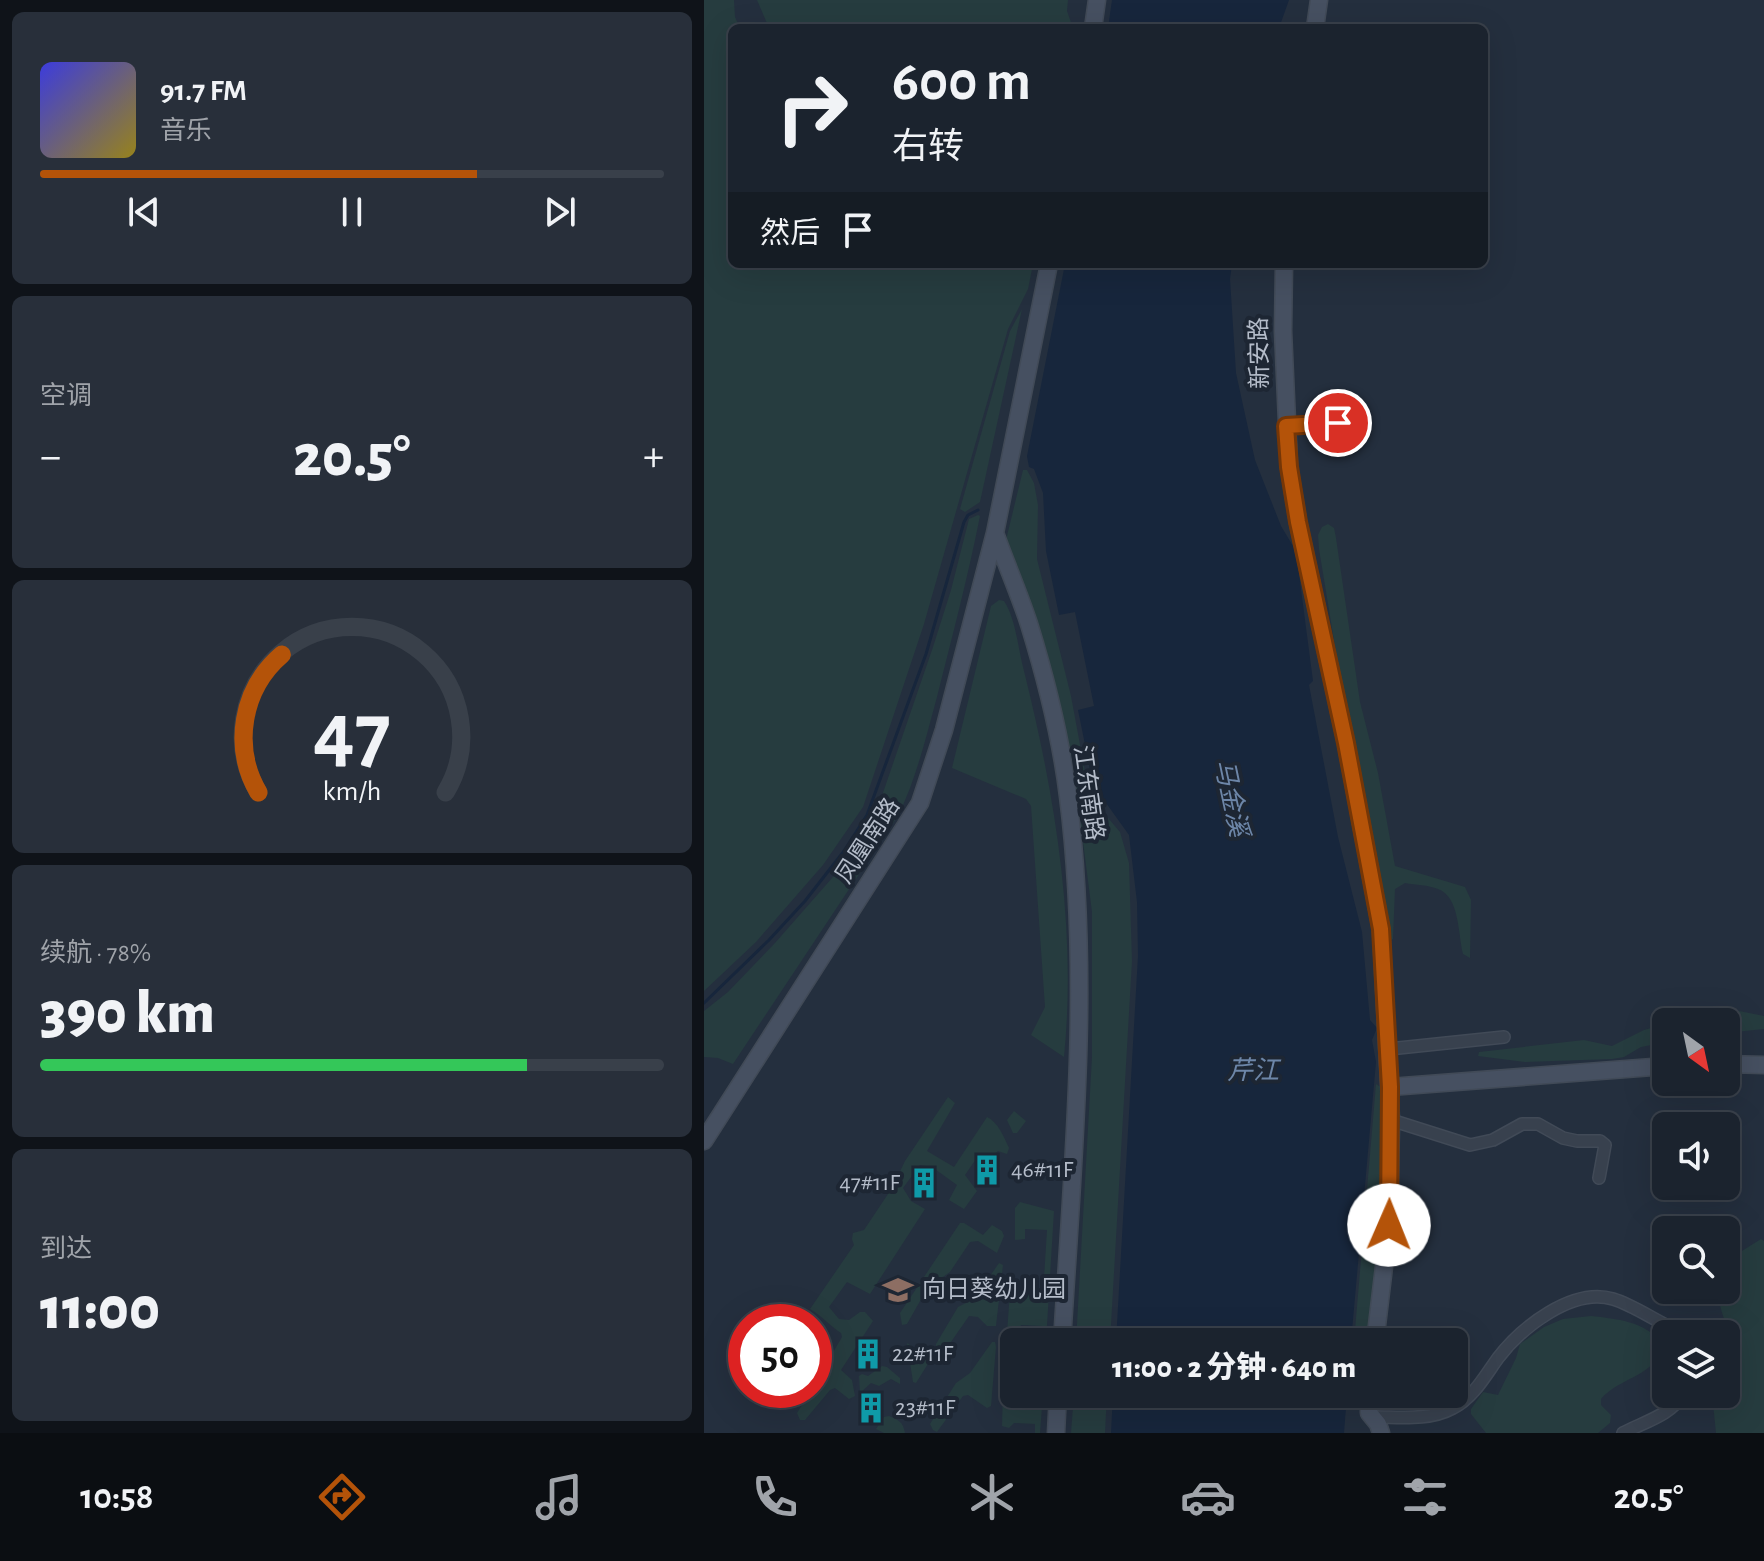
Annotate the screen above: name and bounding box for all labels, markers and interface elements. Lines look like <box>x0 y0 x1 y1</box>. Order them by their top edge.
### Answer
text: 600 m <box>892 54 1031 110</box>
icon: right <box>760 56 864 160</box>
text: 91.7 FM <box>160 76 247 106</box>
text: 音乐 <box>160 118 212 144</box>
text: 右转 <box>892 129 964 165</box>
icon: previous <box>122 190 166 234</box>
icon: pause <box>330 190 374 234</box>
icon: next <box>538 190 582 234</box>
icon: arrive <box>836 208 880 252</box>
text: 然后 <box>760 219 820 249</box>
street label: 新安路 <box>1245 317 1273 389</box>
text: 空调 <box>40 383 92 409</box>
pin <box>1304 389 1372 457</box>
icon: arrive <box>1316 401 1360 445</box>
text: 20.5° <box>293 427 411 487</box>
text: − <box>40 435 61 479</box>
text: + <box>643 435 664 479</box>
text: 47 <box>313 691 391 775</box>
street label: 江东南路 <box>1069 744 1109 842</box>
water label: 马金溪 <box>1210 757 1254 842</box>
text: km/h <box>323 777 381 806</box>
street label: 凤凰南路 <box>830 793 904 888</box>
text: 续航 · 78% <box>40 940 151 966</box>
text: 390 km <box>40 984 215 1044</box>
north arrow <box>1652 1008 1740 1096</box>
map controls <box>1652 1008 1740 1408</box>
water label: 芹江 <box>1227 1057 1282 1084</box>
button: sound <box>1652 1112 1740 1200</box>
building icon: 46#11F <box>970 1153 1004 1187</box>
place label: 46#11F <box>1011 1158 1074 1182</box>
building icon: 47#11F <box>907 1166 941 1200</box>
place label: 47#11F <box>839 1171 901 1195</box>
position arrow <box>1347 1183 1431 1267</box>
button: search <box>1652 1216 1740 1304</box>
text: 到达 <box>40 1236 92 1262</box>
school or university icon: 向日葵幼儿园 <box>881 1273 915 1307</box>
place label: 向日葵幼儿园 <box>922 1276 1066 1302</box>
text: 11:00 <box>40 1280 160 1340</box>
speed limit sign: 50 <box>728 1304 832 1408</box>
button: layers <box>1652 1320 1740 1408</box>
building icon: 22#11F <box>851 1337 885 1371</box>
place label: 22#11F <box>892 1342 954 1366</box>
text: 11:00 · 2 分钟 · 640 m <box>1112 1353 1356 1383</box>
building icon: 23#11F <box>854 1391 888 1425</box>
place label: 23#11F <box>895 1396 956 1420</box>
icon: directions <box>314 1469 370 1525</box>
icon: music <box>531 1469 587 1525</box>
icon: phone <box>747 1469 803 1525</box>
icon: climate <box>964 1469 1020 1525</box>
icon: car <box>1180 1469 1236 1525</box>
icon: filters <box>1397 1469 1453 1525</box>
text: 10:58 <box>80 1479 154 1515</box>
text: 20.5° <box>1614 1479 1684 1515</box>

